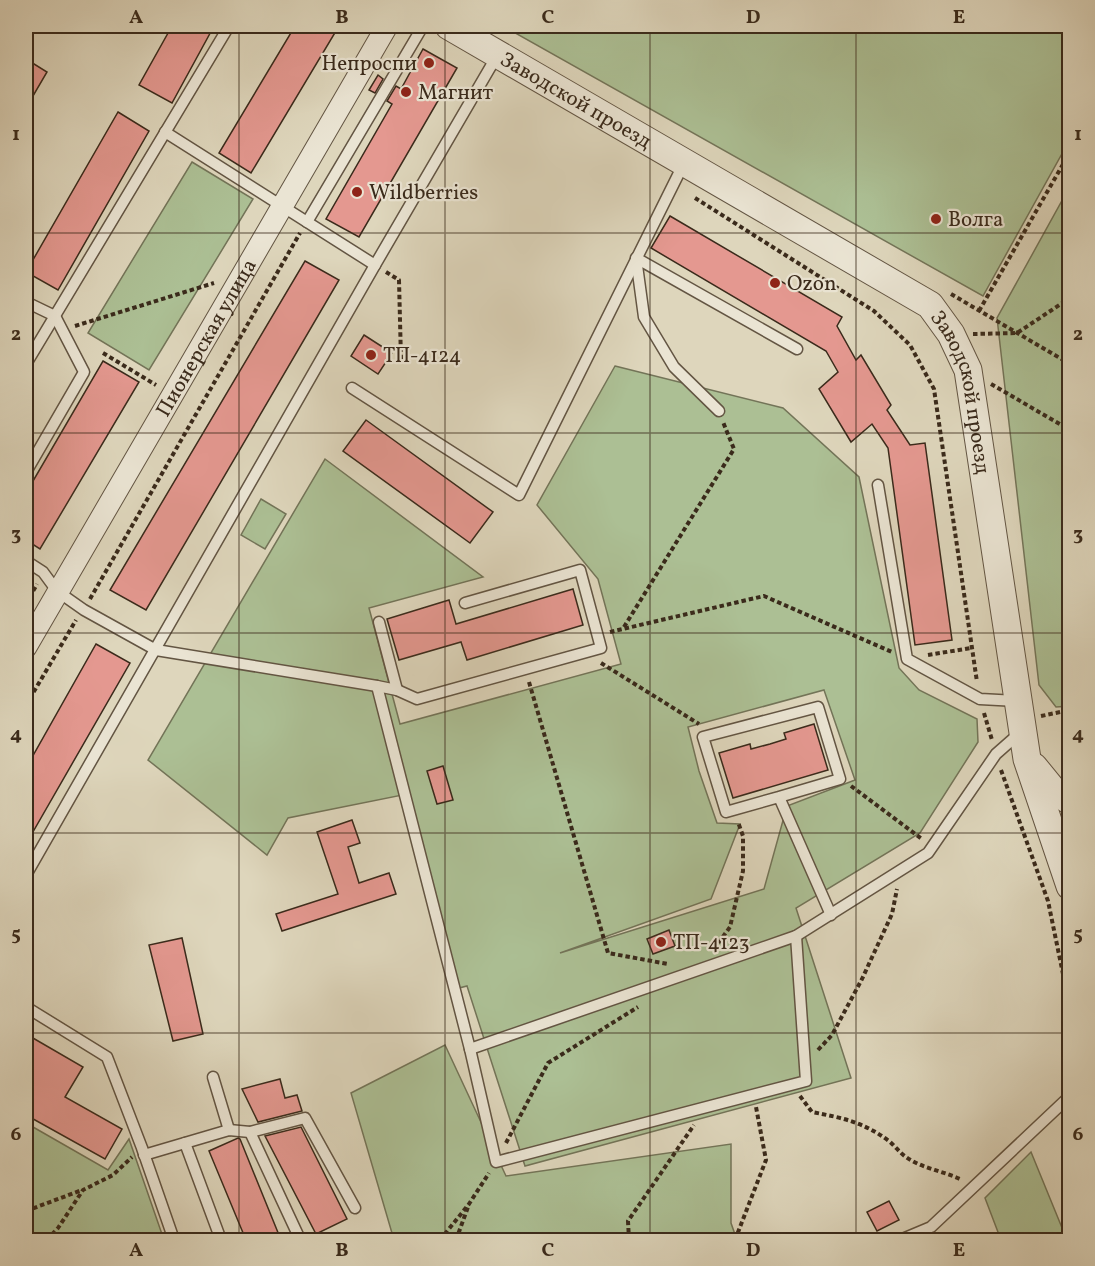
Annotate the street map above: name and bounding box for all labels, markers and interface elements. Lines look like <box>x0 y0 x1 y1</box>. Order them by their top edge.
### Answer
text: A <box>129 4 143 32</box>
text: B <box>335 4 349 32</box>
text: C <box>542 4 555 32</box>
text: D <box>746 4 760 32</box>
text: E <box>953 4 965 32</box>
street label: Заводской проезд <box>494 46 657 157</box>
place label: Непроспи <box>321 50 417 79</box>
marker: Непроспи <box>422 56 436 70</box>
place label: Магнит <box>418 79 494 108</box>
marker: Магнит <box>399 85 413 99</box>
text: 1 <box>12 121 20 149</box>
text: 1 <box>1074 121 1082 149</box>
place label: Wildberries <box>369 179 478 208</box>
marker: Wildberries <box>350 185 364 199</box>
place label: Волга <box>948 206 1003 235</box>
marker: Волга <box>929 212 943 226</box>
street label: Пионерская улица <box>150 254 265 423</box>
place label: Ozon <box>787 270 837 299</box>
marker: Ozon <box>768 276 782 290</box>
street label: Заводской проезд <box>923 305 997 476</box>
text: 2 <box>11 321 21 349</box>
text: 2 <box>1073 321 1083 349</box>
place label: ТП-4124 <box>383 342 461 371</box>
marker: ТП-4124 <box>364 348 378 362</box>
text: 3 <box>11 521 21 549</box>
text: 3 <box>1073 521 1083 549</box>
text: 4 <box>10 721 22 749</box>
text: 4 <box>1072 721 1084 749</box>
text: 5 <box>11 921 21 949</box>
text: 5 <box>1073 921 1083 949</box>
place label: ТП-4123 <box>673 929 750 958</box>
marker: ТП-4123 <box>654 935 668 949</box>
text: 6 <box>11 1121 22 1149</box>
text: 6 <box>1073 1121 1084 1149</box>
text: A <box>129 1237 143 1265</box>
text: B <box>335 1237 349 1265</box>
text: C <box>542 1237 555 1265</box>
text: D <box>746 1237 760 1265</box>
text: E <box>953 1237 965 1265</box>

